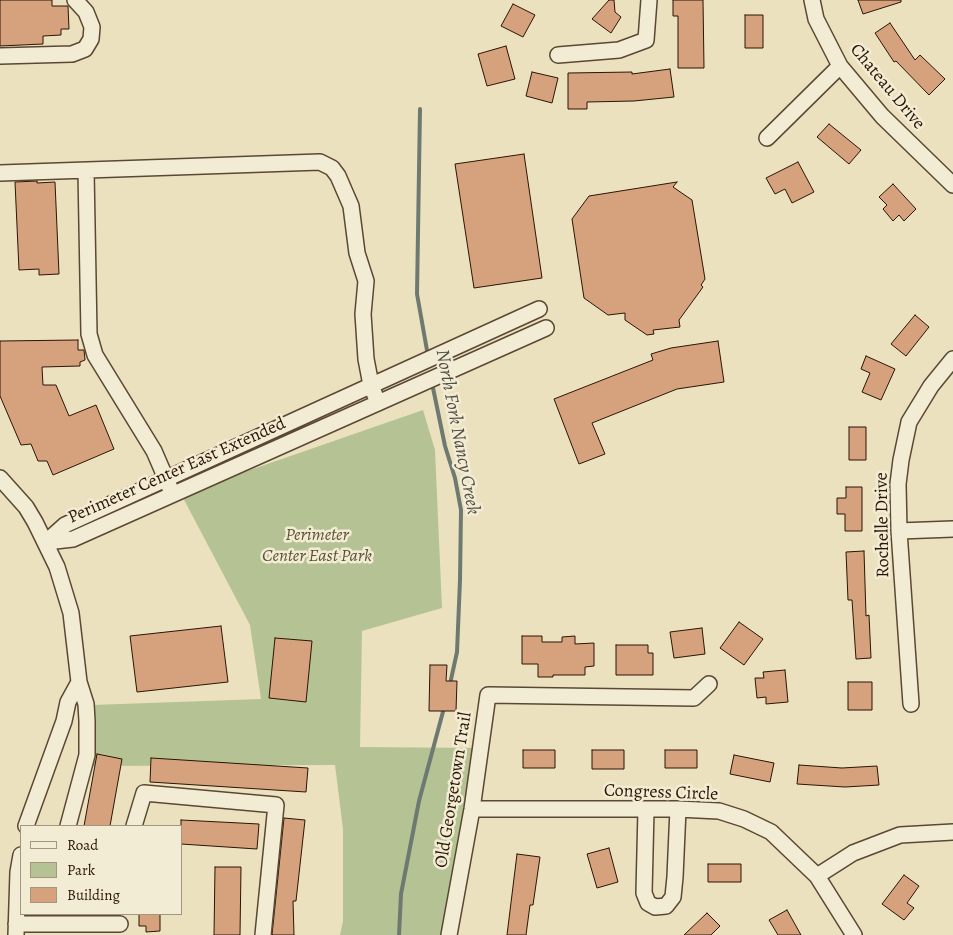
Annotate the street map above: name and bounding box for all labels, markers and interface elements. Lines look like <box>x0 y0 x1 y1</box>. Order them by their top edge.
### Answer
street label: Chateau Drive <box>845 40 929 134</box>
water label: North Fork Nancy Creek <box>430 347 484 517</box>
street label: Perimeter Center East Extended <box>65 413 289 529</box>
street label: Rochelle Drive <box>871 472 895 578</box>
park label: Perimeter Center East Park <box>262 525 372 568</box>
street label: Old Georgetown Trail <box>431 711 477 869</box>
street label: Congress Circle <box>603 780 719 806</box>
legend <box>20 825 182 915</box>
text: Road <box>67 835 98 855</box>
text: Park <box>67 860 95 880</box>
text: Building <box>67 885 120 905</box>

